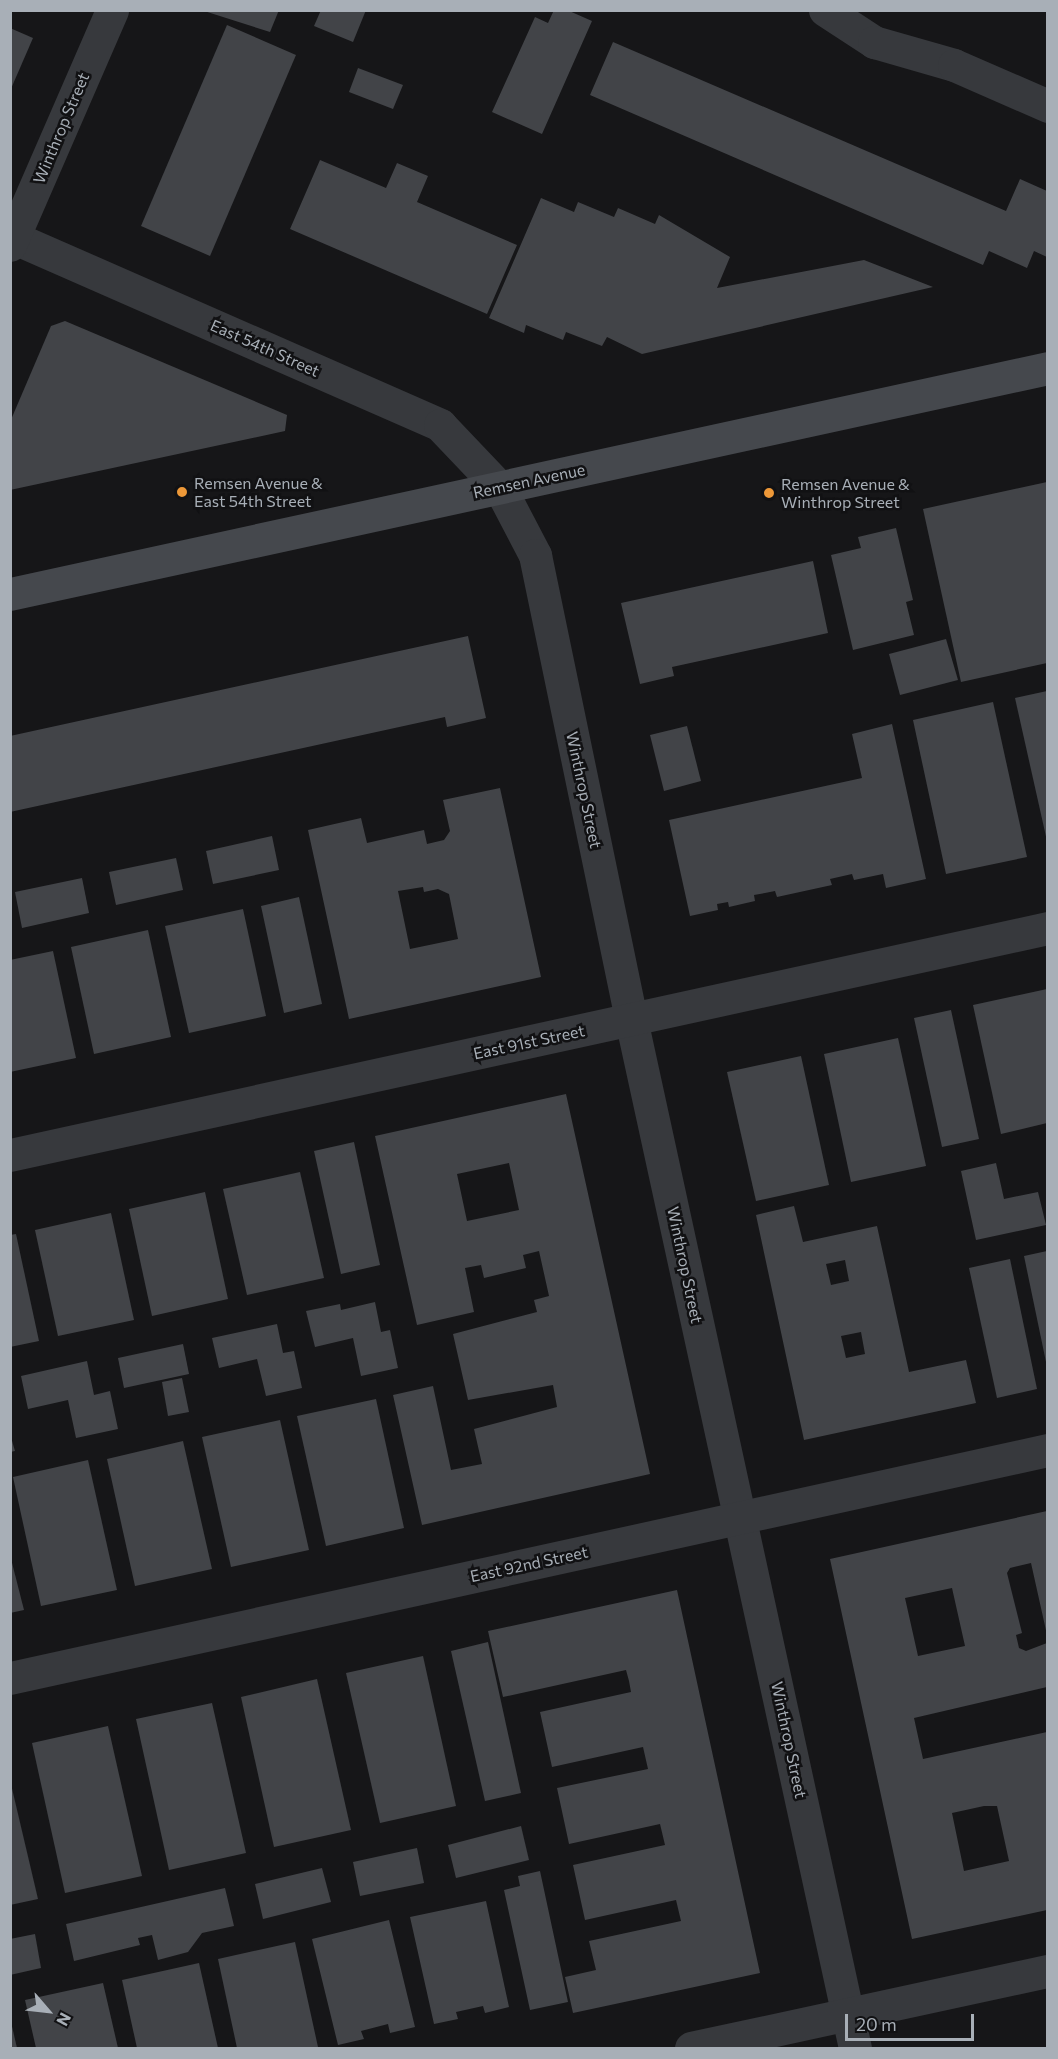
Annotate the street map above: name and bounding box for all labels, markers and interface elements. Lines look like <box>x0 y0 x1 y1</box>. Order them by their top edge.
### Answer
street label: Winthrop Street <box>29 70 93 186</box>
street label: East 54th Street <box>207 315 323 381</box>
street label: Remsen Avenue <box>471 460 587 502</box>
place label: Remsen Avenue & East 54th Street <box>194 473 323 511</box>
place label: Remsen Avenue & Winthrop Street <box>781 474 910 512</box>
marker: Remsen Avenue & East 54th Street <box>175 485 189 499</box>
marker: Remsen Avenue & Winthrop Street <box>762 486 776 500</box>
street label: Winthrop Street <box>562 730 606 850</box>
street label: East 91st Street <box>472 1021 586 1063</box>
street label: Winthrop Street <box>663 1205 707 1325</box>
street label: East 92nd Street <box>468 1542 590 1586</box>
street label: Winthrop Street <box>767 1680 811 1800</box>
north arrow <box>18 1981 78 2041</box>
scale bar <box>848 2002 977 2040</box>
text: N <box>53 2010 76 2029</box>
text: 20 m <box>856 2013 897 2035</box>

